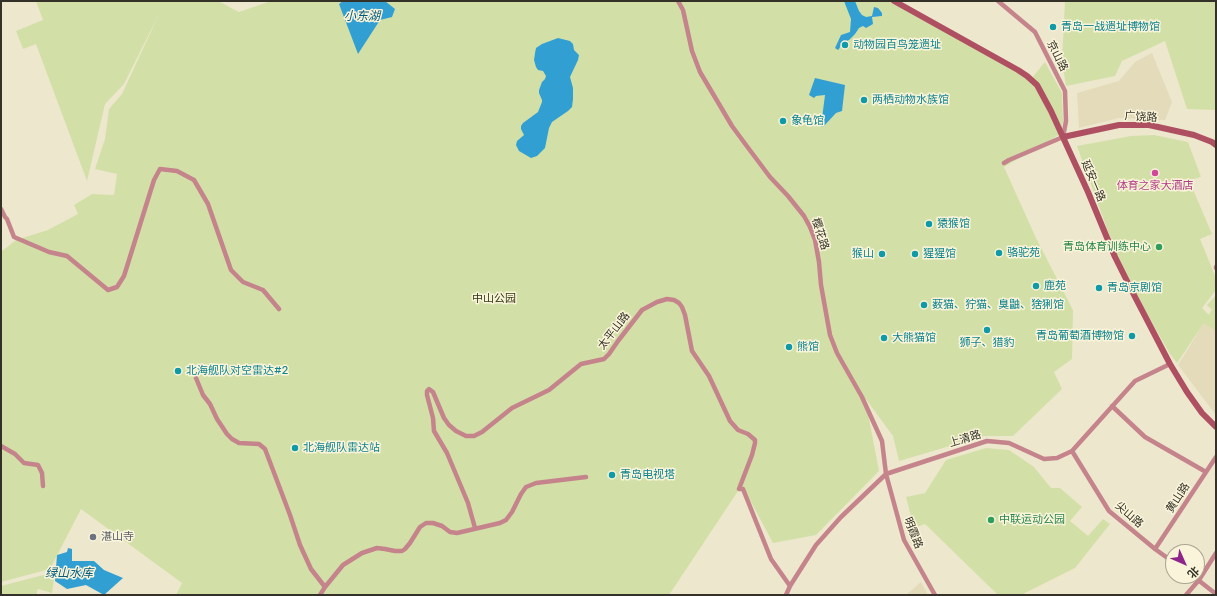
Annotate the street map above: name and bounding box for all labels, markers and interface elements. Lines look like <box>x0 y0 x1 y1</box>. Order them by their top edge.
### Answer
water label: 小东湖 <box>344 10 380 24</box>
place label: 青岛一战遗址博物馆 <box>1061 20 1160 34</box>
marker: 青岛一战遗址博物馆 <box>1048 22 1058 32</box>
place label: 动物园百鸟笼遗址 <box>853 38 941 52</box>
street label: 京山路 <box>1044 38 1070 74</box>
marker: 动物园百鸟笼遗址 <box>840 40 850 50</box>
place label: 两栖动物水族馆 <box>872 93 949 107</box>
marker: 两栖动物水族馆 <box>859 95 869 105</box>
street label: 广饶路 <box>1124 110 1158 124</box>
place label: 象龟馆 <box>791 114 824 128</box>
marker: 象龟馆 <box>778 116 788 126</box>
street label: 延安一路 <box>1078 158 1108 204</box>
marker: 体育之家大酒店 <box>1150 168 1160 178</box>
place label: 体育之家大酒店 <box>1117 179 1193 193</box>
street label: 樱花路 <box>809 216 831 252</box>
place label: 猿猴馆 <box>937 217 970 231</box>
marker: 猿猴馆 <box>924 219 934 229</box>
place label: 青岛体育训练中心 <box>1063 240 1151 254</box>
marker: 青岛体育训练中心 <box>1154 242 1164 252</box>
place label: 骆驼苑 <box>1007 246 1040 260</box>
place label: 猴山 <box>852 247 874 261</box>
place label: 猩猩馆 <box>923 247 956 261</box>
marker: 骆驼苑 <box>994 248 1004 258</box>
marker: 猴山 <box>877 249 887 259</box>
marker: 猩猩馆 <box>910 249 920 259</box>
place label: 鹿苑 <box>1044 279 1066 293</box>
marker: 鹿苑 <box>1031 281 1041 291</box>
place label: 青岛京剧馆 <box>1107 281 1162 295</box>
marker: 青岛京剧馆 <box>1094 283 1104 293</box>
park label: 中山公园 <box>472 292 516 306</box>
place label: 薮猫、狞猫、臭鼬、猞猁馆 <box>932 298 1064 312</box>
marker: 薮猫、狞猫、臭鼬、猞猁馆 <box>919 300 929 310</box>
street label: 太平山路 <box>595 310 633 352</box>
marker: 狮子、猎豹 <box>982 325 992 335</box>
place label: 青岛葡萄酒博物馆 <box>1036 329 1124 343</box>
place label: 大熊猫馆 <box>892 331 936 345</box>
marker: 青岛葡萄酒博物馆 <box>1127 331 1137 341</box>
marker: 大熊猫馆 <box>879 333 889 343</box>
place label: 狮子、猎豹 <box>960 336 1014 350</box>
place label: 熊馆 <box>797 340 819 354</box>
marker: 熊馆 <box>784 342 794 352</box>
place label: 北海舰队对空雷达#2 <box>186 364 288 378</box>
marker: 北海舰队对空雷达#2 <box>173 366 183 376</box>
street label: 上清路 <box>947 428 983 450</box>
place label: 北海舰队雷达站 <box>303 441 380 455</box>
marker: 北海舰队雷达站 <box>290 443 300 453</box>
place label: 青岛电视塔 <box>620 468 675 482</box>
marker: 青岛电视塔 <box>607 470 617 480</box>
street label: 黄山路 <box>1163 481 1193 515</box>
street label: 尖山路 <box>1112 499 1146 531</box>
place label: 中联运动公园 <box>999 513 1065 527</box>
street label: 明霞路 <box>901 515 925 551</box>
marker: 中联运动公园 <box>986 515 996 525</box>
place label: 湛山寺 <box>101 530 134 544</box>
marker: 湛山寺 <box>88 532 98 542</box>
north arrow <box>1165 544 1205 584</box>
text: 北 <box>1185 564 1202 581</box>
water label: 绿山水库 <box>45 567 93 581</box>

